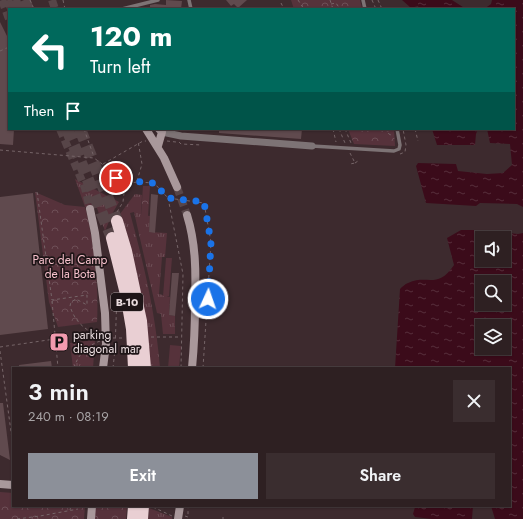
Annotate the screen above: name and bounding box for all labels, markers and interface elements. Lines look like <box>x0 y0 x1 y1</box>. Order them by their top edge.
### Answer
text: 120 m <box>90 16 173 57</box>
icon: left <box>24 24 76 76</box>
text: Turn left <box>90 54 150 80</box>
text: Then <box>24 100 54 122</box>
icon: arrive <box>62 100 84 122</box>
pin <box>99 161 133 195</box>
icon: arrive <box>105 167 127 189</box>
map controls <box>475 231 511 355</box>
button: sound <box>475 231 511 267</box>
park label: Parc del Camp de la Bota <box>33 251 108 283</box>
button: search <box>475 275 511 311</box>
position arrow <box>187 278 229 320</box>
road number: B-10 <box>111 293 143 311</box>
button: layers <box>475 319 511 355</box>
place label: parking diagonal mar <box>73 326 141 358</box>
parking icon: parking diagonal mar <box>48 331 70 353</box>
text: 3 min <box>28 374 89 409</box>
button: close <box>453 380 495 422</box>
text: 240 m · 08:19 <box>28 407 109 426</box>
button: Exit <box>28 453 258 499</box>
button: Share <box>266 453 495 499</box>

